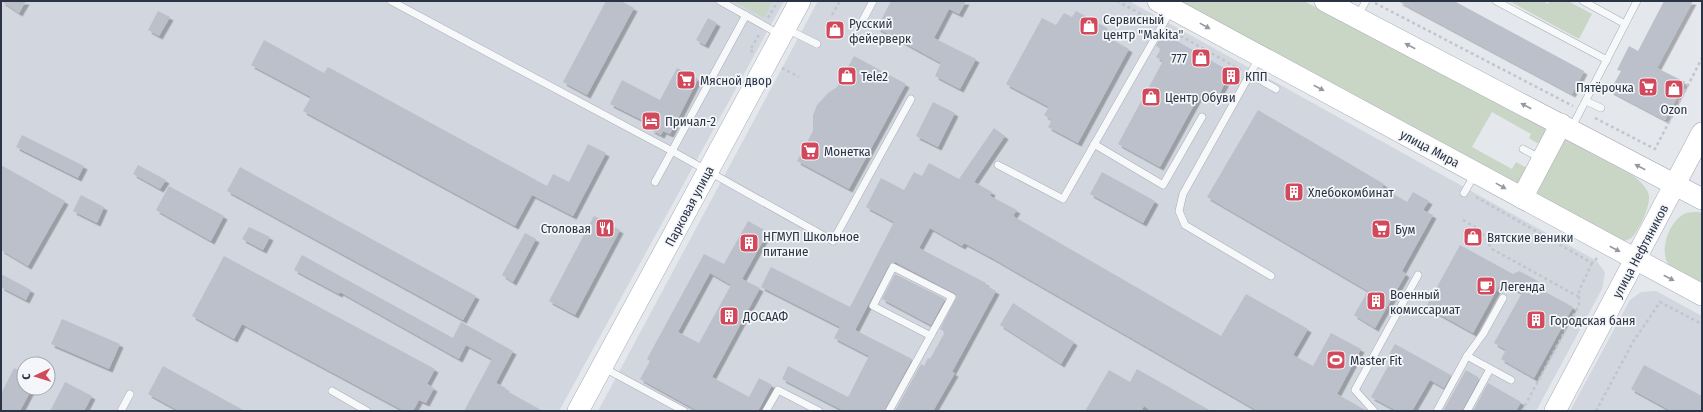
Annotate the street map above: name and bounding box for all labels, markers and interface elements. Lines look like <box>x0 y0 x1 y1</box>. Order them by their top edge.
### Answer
place label: Сервисный центр "Makita" <box>1103 12 1184 42</box>
shop icon: Сервисный центр "Makita" <box>1078 15 1100 37</box>
place label: Русский фейерверк <box>849 16 911 46</box>
shop icon: Русский фейерверк <box>824 19 846 41</box>
one-way arrow <box>1199 23 1210 30</box>
one-way arrow <box>1405 42 1416 49</box>
shop icon: 777 <box>1190 47 1212 69</box>
place label: 777 <box>1171 51 1187 66</box>
shop icon: Tele2 <box>836 65 858 87</box>
building icon: КПП <box>1220 65 1242 87</box>
supermarket icon: Мясной двор <box>675 69 697 91</box>
place label: Tele2 <box>861 69 888 84</box>
place label: КПП <box>1245 69 1268 84</box>
place label: Мясной двор <box>700 73 772 88</box>
supermarket icon: Пятёрочка <box>1637 76 1659 98</box>
shop icon: Ozon <box>1663 78 1685 100</box>
place label: Пятёрочка <box>1576 80 1634 95</box>
one-way arrow <box>1313 85 1325 91</box>
shop icon: Центр Обуви <box>1140 86 1162 108</box>
place label: Центр Обуви <box>1165 90 1236 105</box>
place label: Ozon <box>1661 102 1687 117</box>
one-way arrow <box>1520 103 1531 109</box>
hotel icon: Причал-2 <box>640 110 662 132</box>
place label: Причал-2 <box>665 114 716 129</box>
street label: улица Мира <box>1398 127 1462 170</box>
supermarket icon: Монетка <box>799 140 821 162</box>
place label: Монетка <box>824 144 871 159</box>
one-way arrow <box>1635 163 1646 170</box>
street label: Парковая улица <box>662 164 717 249</box>
building icon: Хлебокомбинат <box>1283 181 1305 203</box>
one-way arrow <box>1496 183 1507 190</box>
place label: Хлебокомбинат <box>1308 185 1395 200</box>
street label: улица Нефтяников <box>1609 202 1671 301</box>
restaurant icon: Столовая <box>594 217 616 239</box>
supermarket icon: Бум <box>1370 218 1392 240</box>
place label: Столовая <box>541 221 591 236</box>
place label: Бум <box>1395 222 1416 237</box>
shop icon: Вятские веники <box>1462 226 1484 248</box>
place label: НГМУП Школьное питание <box>763 229 859 259</box>
place label: Вятские веники <box>1487 230 1574 245</box>
building icon: НГМУП Школьное питание <box>738 232 760 254</box>
one-way arrow <box>1609 246 1621 252</box>
one-way arrow <box>1663 274 1675 281</box>
cafe icon: Легенда <box>1475 275 1497 297</box>
place label: Легенда <box>1500 279 1545 294</box>
place label: Военный комиссариат <box>1390 287 1461 317</box>
building icon: Военный комиссариат <box>1365 290 1387 312</box>
building icon: ДОСААФ <box>718 305 740 327</box>
place label: ДОСААФ <box>742 309 789 324</box>
building icon: Городская баня <box>1525 309 1547 331</box>
place label: Городская баня <box>1550 313 1635 328</box>
sports icon: Master Fit <box>1325 349 1347 371</box>
place label: Master Fit <box>1350 353 1403 368</box>
north arrow <box>16 356 56 396</box>
text: С <box>20 373 33 380</box>

